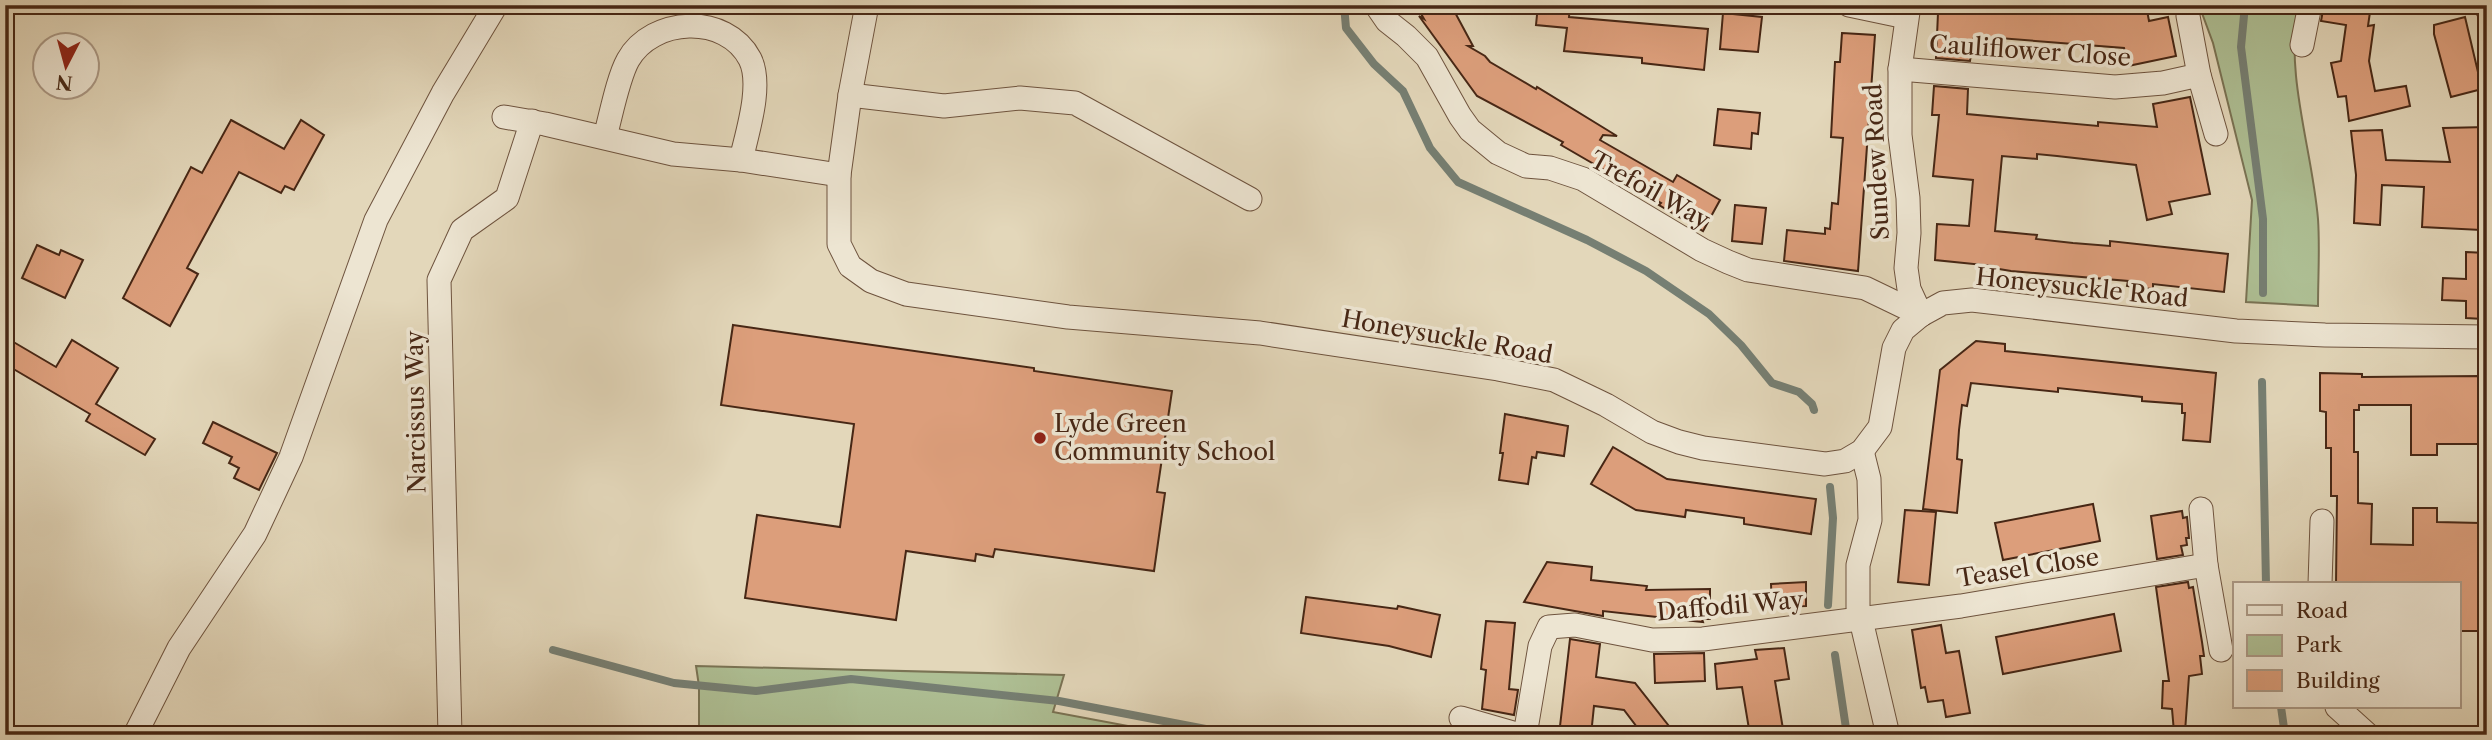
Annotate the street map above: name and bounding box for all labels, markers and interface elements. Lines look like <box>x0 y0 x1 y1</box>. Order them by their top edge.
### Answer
street label: Cauliflower Close <box>1928 29 2132 72</box>
north arrow <box>32 32 102 102</box>
text: N <box>55 70 74 95</box>
street label: Sundew Road <box>1858 83 1895 241</box>
street label: Trefoil Way <box>1585 145 1716 235</box>
street label: Honeysuckle Road <box>1974 262 2190 313</box>
street label: Honeysuckle Road <box>1339 304 1555 369</box>
street label: Narcissus Way <box>400 330 431 494</box>
place label: Lyde Green Community School <box>1054 409 1275 466</box>
marker: Lyde Green Community School <box>1032 430 1048 446</box>
street label: Teasel Close <box>1955 542 2101 593</box>
legend <box>2233 582 2460 708</box>
street label: Daffodil Way <box>1655 585 1805 626</box>
text: Road <box>2296 598 2348 623</box>
text: Park <box>2296 632 2342 657</box>
text: Building <box>2296 668 2381 693</box>

